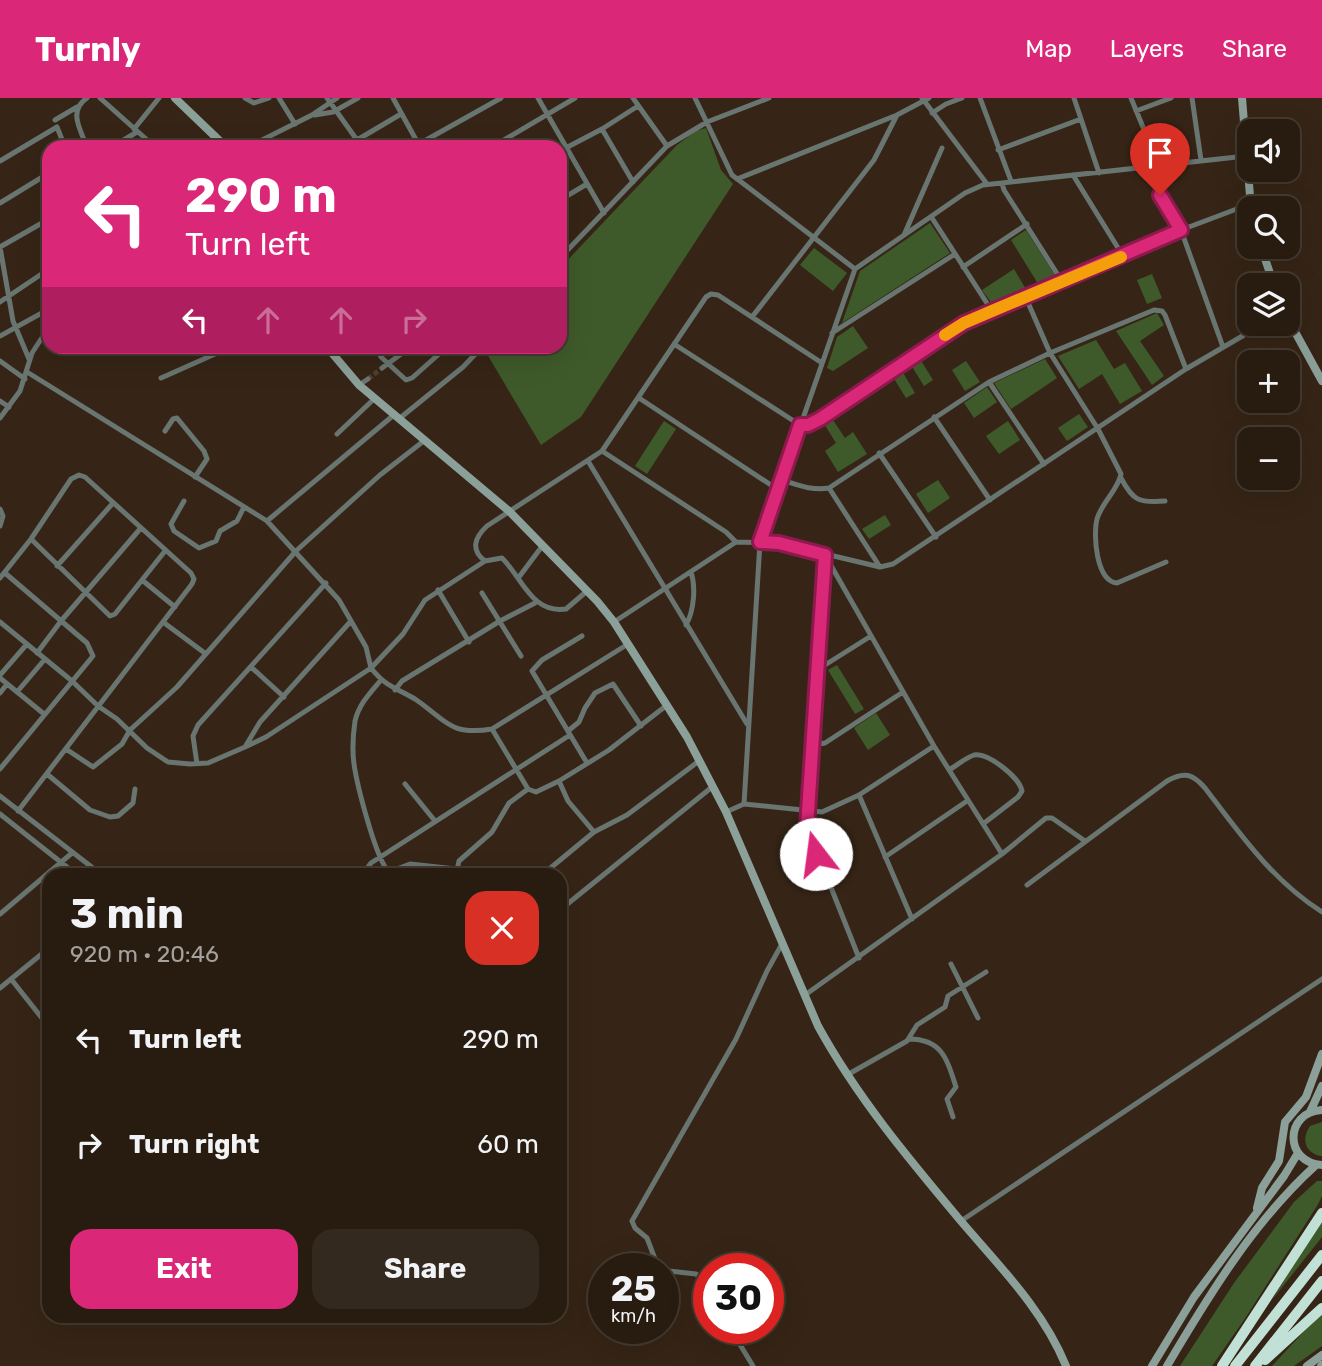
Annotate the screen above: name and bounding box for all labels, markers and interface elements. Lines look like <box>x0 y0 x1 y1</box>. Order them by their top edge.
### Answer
text: Turnly <box>35 30 141 69</box>
text: Map <box>1025 35 1072 63</box>
text: Layers <box>1110 35 1184 63</box>
text: Share <box>1222 35 1287 63</box>
map controls <box>1237 119 1300 490</box>
button: sound <box>1237 119 1300 182</box>
pin <box>1130 123 1190 195</box>
icon: arrive <box>1141 134 1179 172</box>
text: 290 m <box>185 166 337 224</box>
icon: left <box>70 168 161 259</box>
button: search <box>1237 196 1300 259</box>
text: Turn left <box>185 225 310 263</box>
button: layers <box>1237 273 1300 336</box>
icon: left <box>176 301 214 339</box>
icon: ahead <box>249 301 287 339</box>
icon: ahead <box>322 301 360 339</box>
icon: right <box>395 301 433 339</box>
button: + <box>1237 350 1300 413</box>
button: − <box>1237 427 1300 490</box>
position arrow <box>779 817 853 891</box>
text: 3 min <box>70 889 184 939</box>
button: close <box>465 891 539 965</box>
text: 920 m · 20:46 <box>70 940 219 968</box>
icon: left <box>70 1021 108 1059</box>
text: Turn left <box>129 1024 241 1055</box>
text: 290 m <box>462 1024 539 1055</box>
icon: right <box>70 1126 108 1164</box>
text: Turn right <box>129 1129 259 1160</box>
text: 60 m <box>477 1129 539 1160</box>
button: Exit <box>70 1229 298 1309</box>
button: Share <box>312 1229 539 1309</box>
speed limit sign: 30 <box>693 1253 784 1344</box>
text: 25 <box>611 1268 656 1310</box>
text: km/h <box>611 1305 656 1327</box>

